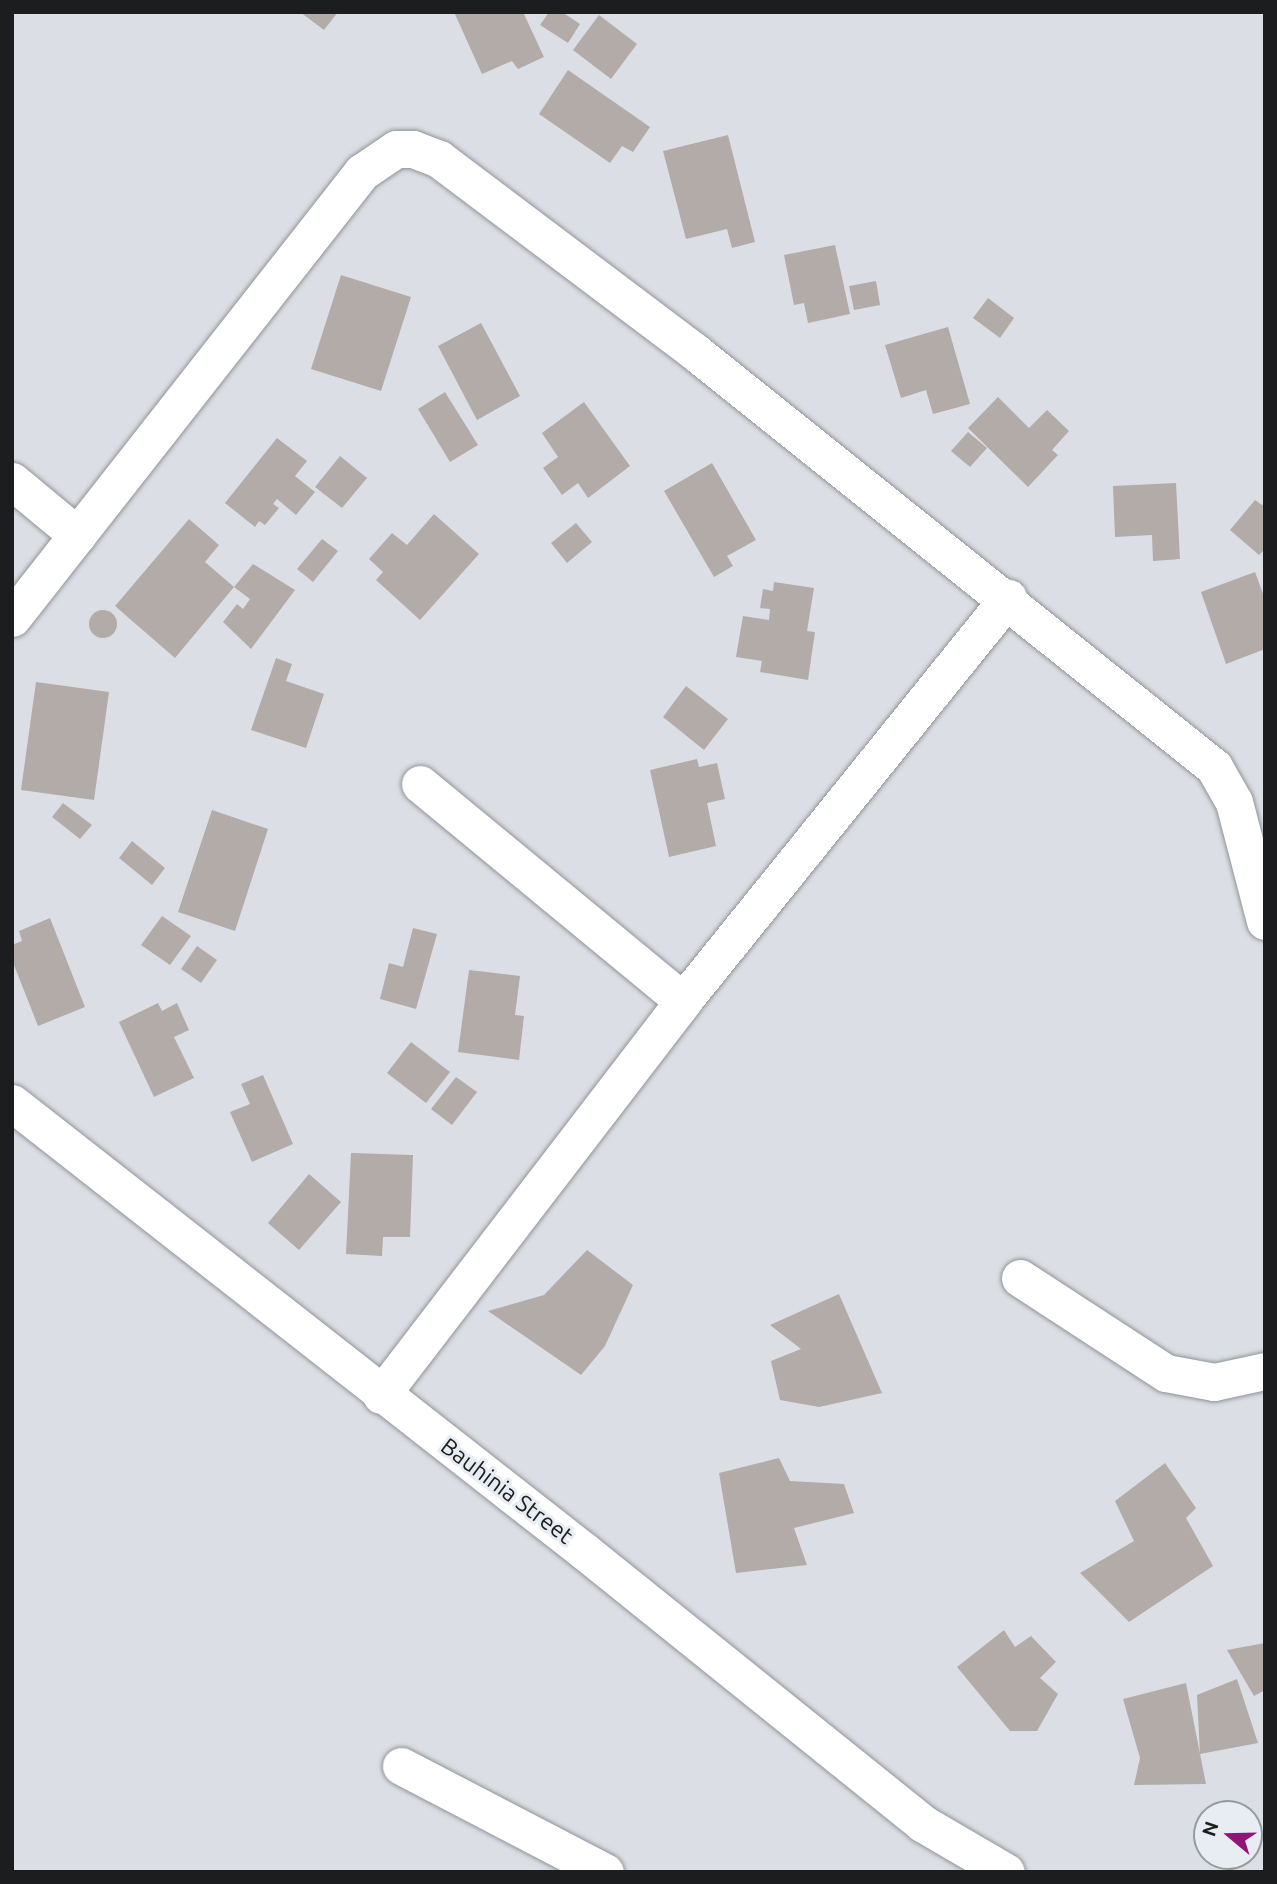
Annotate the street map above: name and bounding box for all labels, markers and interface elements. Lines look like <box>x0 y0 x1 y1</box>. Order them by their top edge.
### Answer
street label: Bauhinia Street <box>435 1432 579 1550</box>
north arrow <box>1193 1800 1263 1870</box>
text: N <box>1197 1819 1223 1839</box>

